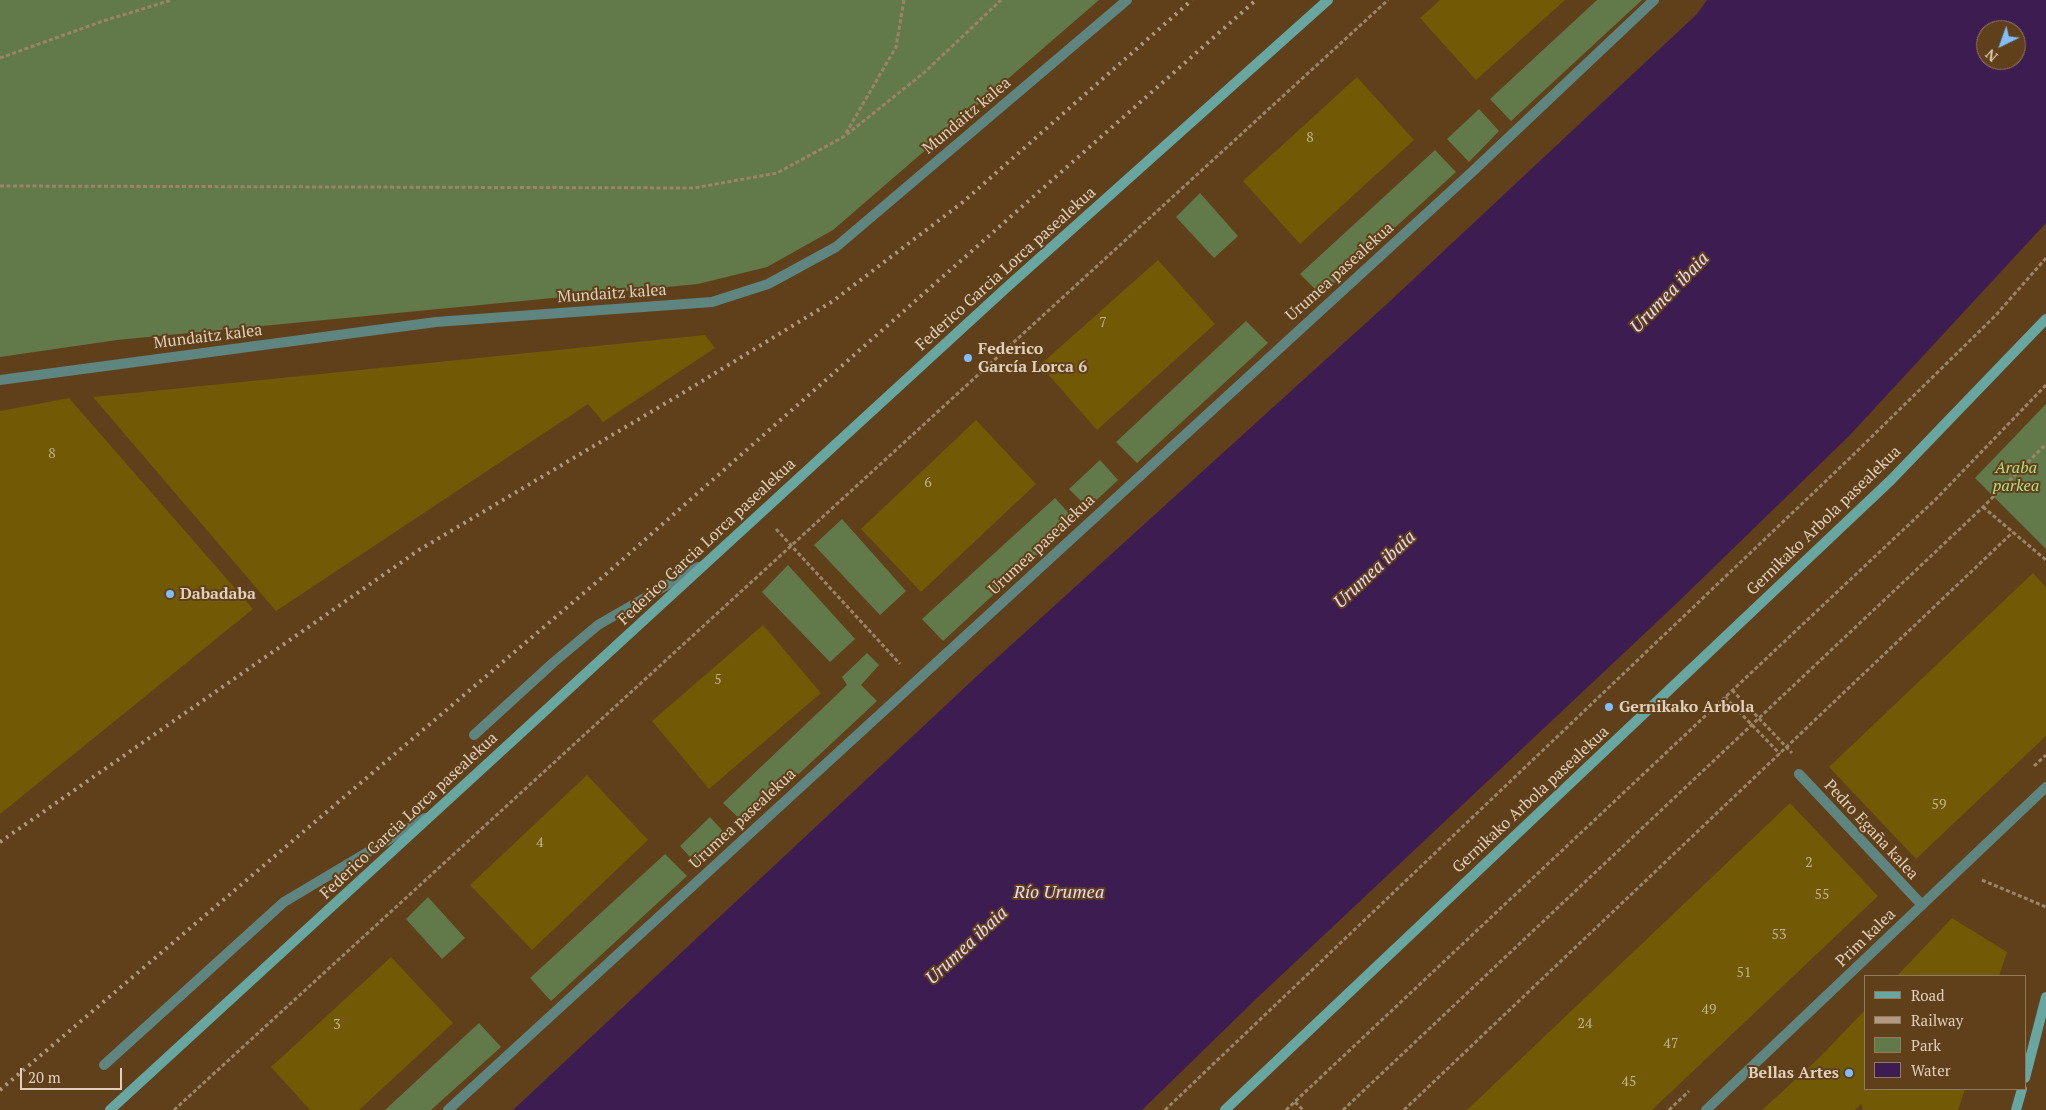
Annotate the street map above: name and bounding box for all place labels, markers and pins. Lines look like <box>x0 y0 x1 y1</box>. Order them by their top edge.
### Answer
place label: Federico García Lorca 6 <box>978 339 1087 377</box>
marker: Federico García Lorca 6 <box>962 352 974 364</box>
place label: Dabadaba <box>180 584 256 604</box>
marker: Dabadaba <box>164 588 176 600</box>
place label: Gernikako Arbola <box>1619 697 1754 717</box>
marker: Gernikako Arbola <box>1603 701 1615 713</box>
place label: Bellas Artes <box>1748 1063 1839 1083</box>
marker: Bellas Artes <box>1843 1067 1855 1079</box>

